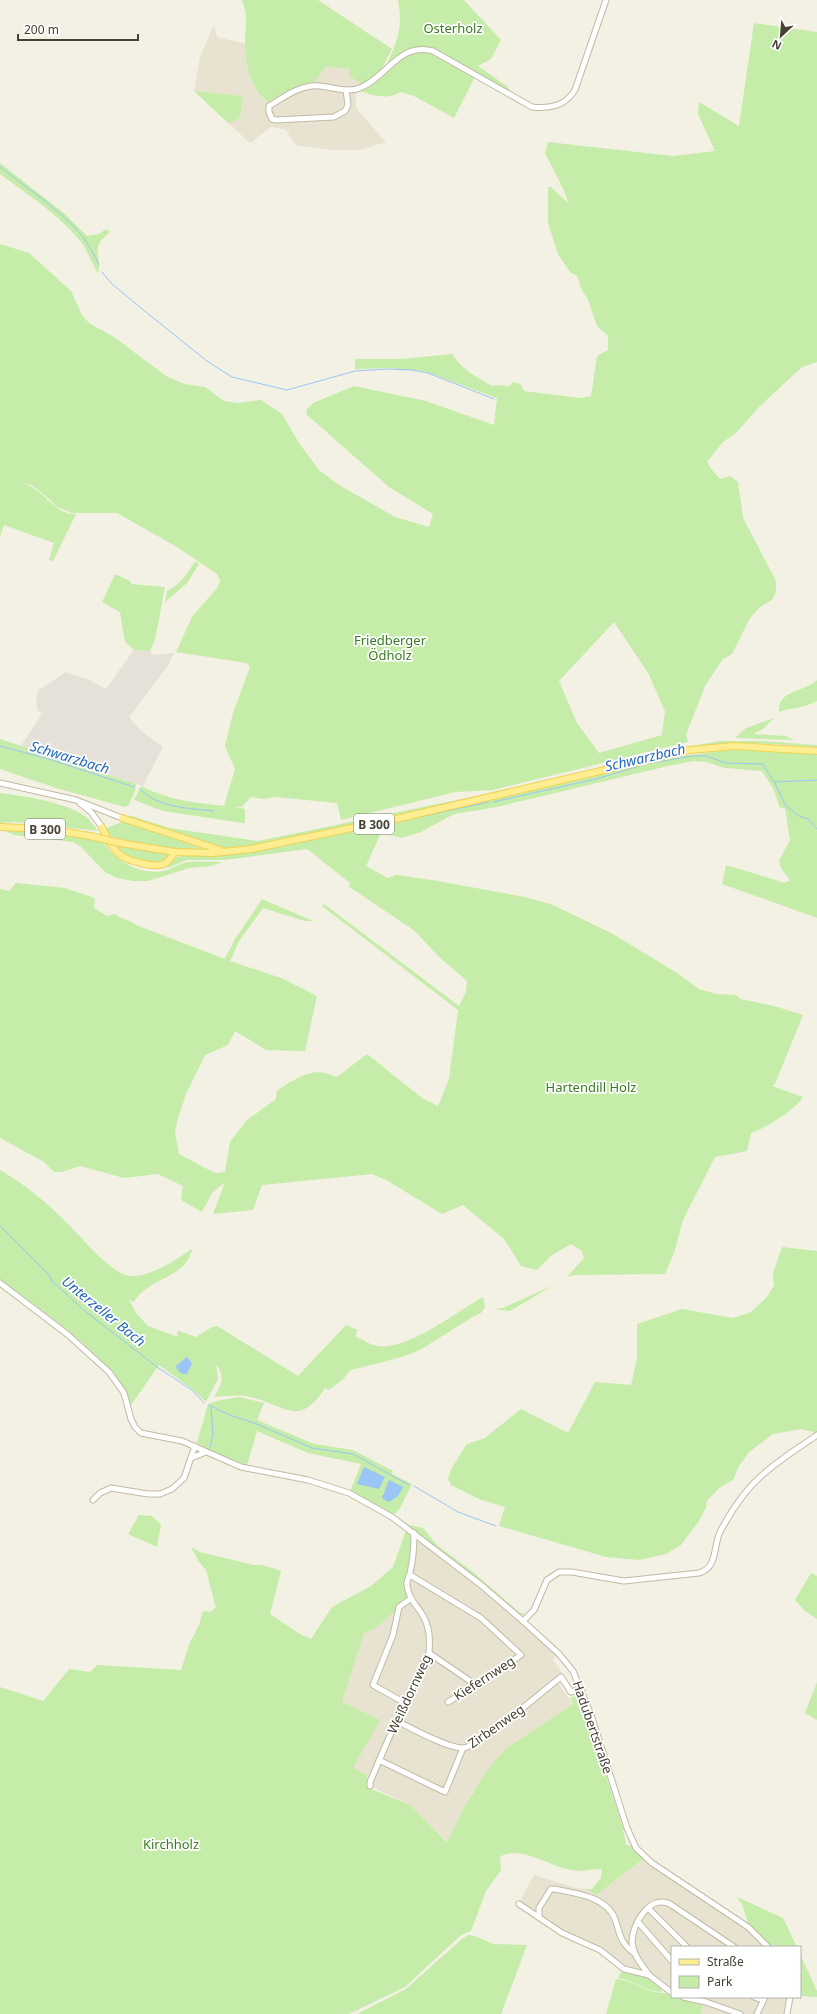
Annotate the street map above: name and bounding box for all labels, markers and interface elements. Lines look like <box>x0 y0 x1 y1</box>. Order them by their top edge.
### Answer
scale bar <box>18 16 138 42</box>
north arrow <box>761 16 801 56</box>
park label: Osterholz <box>423 19 483 37</box>
text: 200 m <box>24 21 59 38</box>
text: N <box>769 37 784 54</box>
park label: Friedberger Ödholz <box>354 631 427 664</box>
water label: Schwarzbach <box>28 736 112 778</box>
water label: Schwarzbach <box>603 739 687 775</box>
road number: B 300 <box>354 814 394 834</box>
road number: B 300 <box>25 819 65 839</box>
park label: Hartendill Holz <box>546 1078 636 1096</box>
water label: Unterzeller Bach <box>58 1271 150 1351</box>
street label: Weißdornweg <box>383 1651 435 1737</box>
street label: Kiefernweg <box>450 1652 518 1704</box>
street label: Hadubertstraße <box>569 1678 617 1776</box>
street label: Zirbenweg <box>464 1700 528 1752</box>
park label: Kirchholz <box>143 1835 199 1853</box>
legend <box>671 1946 801 1998</box>
text: Straße <box>707 1953 744 1970</box>
text: Park <box>707 1973 733 1990</box>

